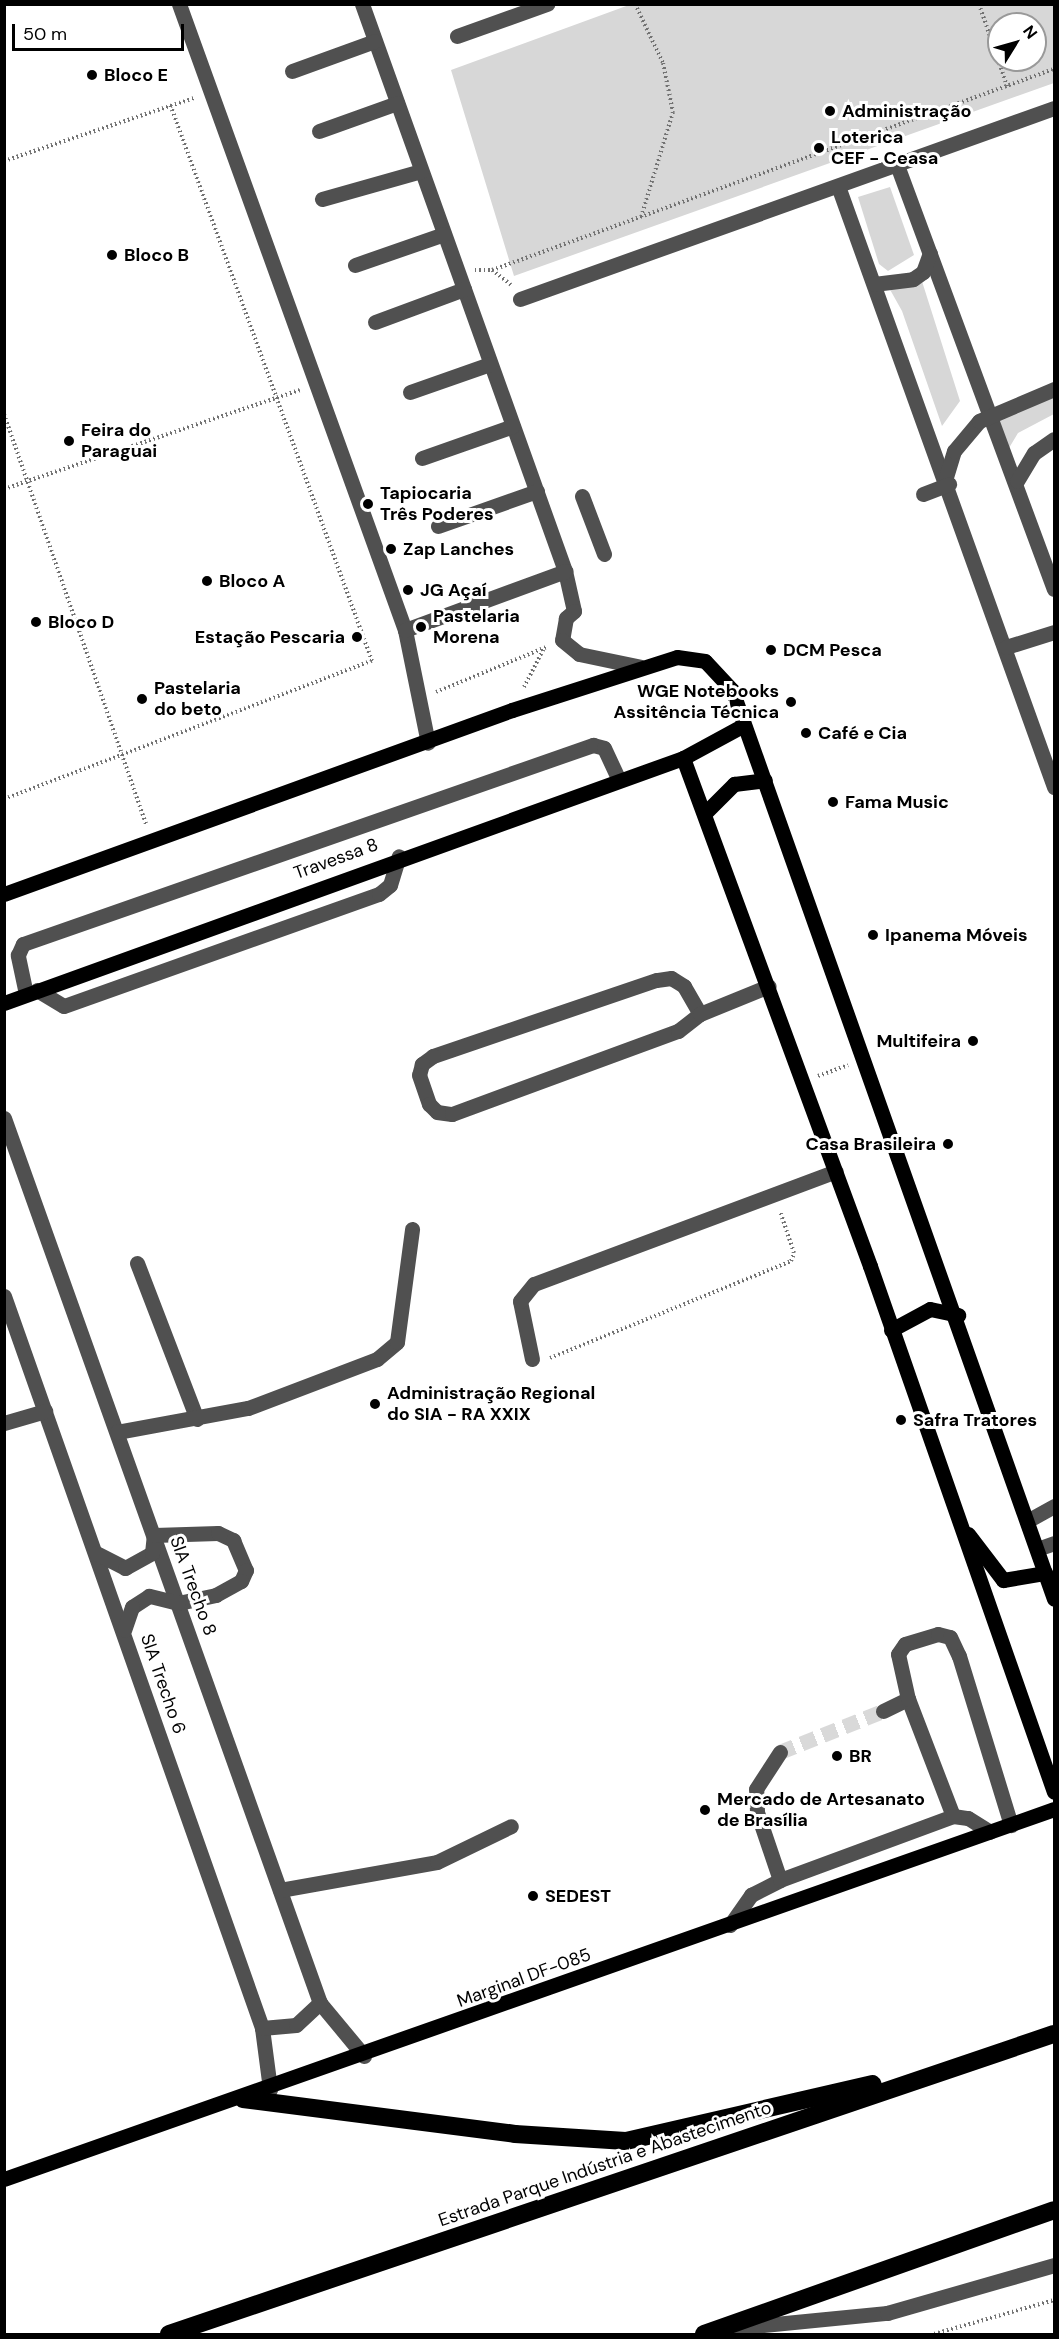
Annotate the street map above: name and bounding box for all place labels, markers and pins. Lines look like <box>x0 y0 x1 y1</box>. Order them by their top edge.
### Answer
place label: Bloco E <box>104 64 168 86</box>
marker: Bloco E <box>85 68 99 82</box>
place label: Administração <box>842 100 972 122</box>
marker: Administração <box>823 104 837 118</box>
place label: Loterica CEF - Ceasa <box>831 127 938 170</box>
marker: Loterica CEF - Ceasa <box>812 141 826 155</box>
place label: Bloco B <box>124 244 189 266</box>
marker: Bloco B <box>105 248 119 262</box>
place label: Feira do Paraguai <box>81 420 157 462</box>
marker: Feira do Paraguai <box>62 434 76 448</box>
place label: Tapiocaria Três Poderes <box>380 483 494 526</box>
marker: Tapiocaria Três Poderes <box>361 497 375 511</box>
place label: Zap Lanches <box>403 538 514 560</box>
marker: Zap Lanches <box>384 542 398 556</box>
place label: Bloco A <box>219 570 285 592</box>
marker: Bloco A <box>200 574 214 588</box>
place label: JG Açaí <box>420 579 487 601</box>
marker: JG Açaí <box>401 583 415 597</box>
place label: Pastelaria Morena <box>433 606 520 648</box>
place label: Bloco D <box>48 611 114 633</box>
marker: Bloco D <box>29 615 43 629</box>
marker: Pastelaria Morena <box>414 620 428 634</box>
place label: Estação Pescaria <box>195 626 345 648</box>
marker: Estação Pescaria <box>350 630 364 644</box>
place label: DCM Pesca <box>783 639 882 661</box>
marker: DCM Pesca <box>764 643 778 657</box>
place label: Pastelaria do beto <box>154 678 241 720</box>
place label: WGE Notebooks Assitência Técnica <box>614 681 779 724</box>
marker: Pastelaria do beto <box>135 692 149 706</box>
marker: WGE Notebooks Assitência Técnica <box>784 695 798 709</box>
place label: Café e Cia <box>818 722 907 744</box>
marker: Café e Cia <box>799 726 813 740</box>
place label: Fama Music <box>845 791 949 813</box>
marker: Fama Music <box>826 795 840 809</box>
place label: Ipanema Móveis <box>885 924 1027 946</box>
marker: Ipanema Móveis <box>866 928 880 942</box>
place label: Multifeira <box>876 1030 961 1052</box>
marker: Multifeira <box>966 1034 980 1048</box>
place label: Casa Brasileira <box>805 1133 936 1155</box>
marker: Casa Brasileira <box>941 1137 955 1151</box>
place label: Administração Regional do SIA - RA XXIX <box>387 1383 595 1426</box>
marker: Administração Regional do SIA - RA XXIX <box>368 1397 382 1411</box>
place label: Safra Tratores <box>913 1409 1037 1431</box>
marker: Safra Tratores <box>894 1413 908 1427</box>
place label: BR <box>849 1745 872 1767</box>
marker: BR <box>830 1749 844 1763</box>
place label: Mercado de Artesanato de Brasília <box>717 1789 925 1832</box>
marker: Mercado de Artesanato de Brasília <box>698 1803 712 1817</box>
place label: SEDEST <box>545 1885 611 1907</box>
marker: SEDEST <box>526 1889 540 1903</box>

